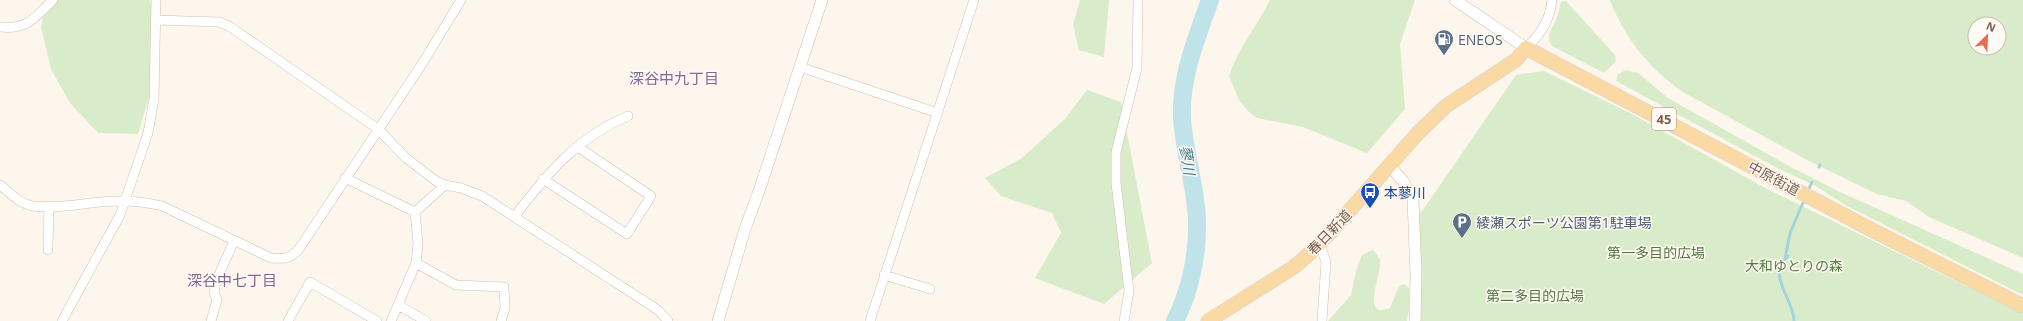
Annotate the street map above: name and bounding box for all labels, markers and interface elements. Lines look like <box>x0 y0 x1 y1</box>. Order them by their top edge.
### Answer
north arrow <box>1967 16 2007 56</box>
text: N <box>1984 18 1998 35</box>
fuel station icon: ENEOS <box>1433 28 1455 56</box>
place label: ENEOS <box>1458 30 1503 49</box>
district label: 深谷中九丁目 <box>629 68 719 88</box>
road number: 45 <box>1652 108 1676 130</box>
water label: 蓼川 <box>1176 144 1200 178</box>
street label: 中原街道 <box>1745 156 1803 200</box>
bus stop icon: 本蓼川 <box>1359 181 1381 209</box>
place label: 本蓼川 <box>1384 183 1426 202</box>
street label: 春日新道 <box>1303 205 1355 259</box>
parking icon: 綾瀬スポーツ公園第1駐車場 <box>1451 211 1473 239</box>
place label: 綾瀬スポーツ公園第1駐車場 <box>1476 213 1652 232</box>
park label: 第一多目的広場 <box>1607 243 1705 262</box>
park label: 大和ゆとりの森 <box>1745 256 1843 275</box>
district label: 深谷中七丁目 <box>187 270 277 290</box>
park label: 第二多目的広場 <box>1486 286 1584 305</box>

